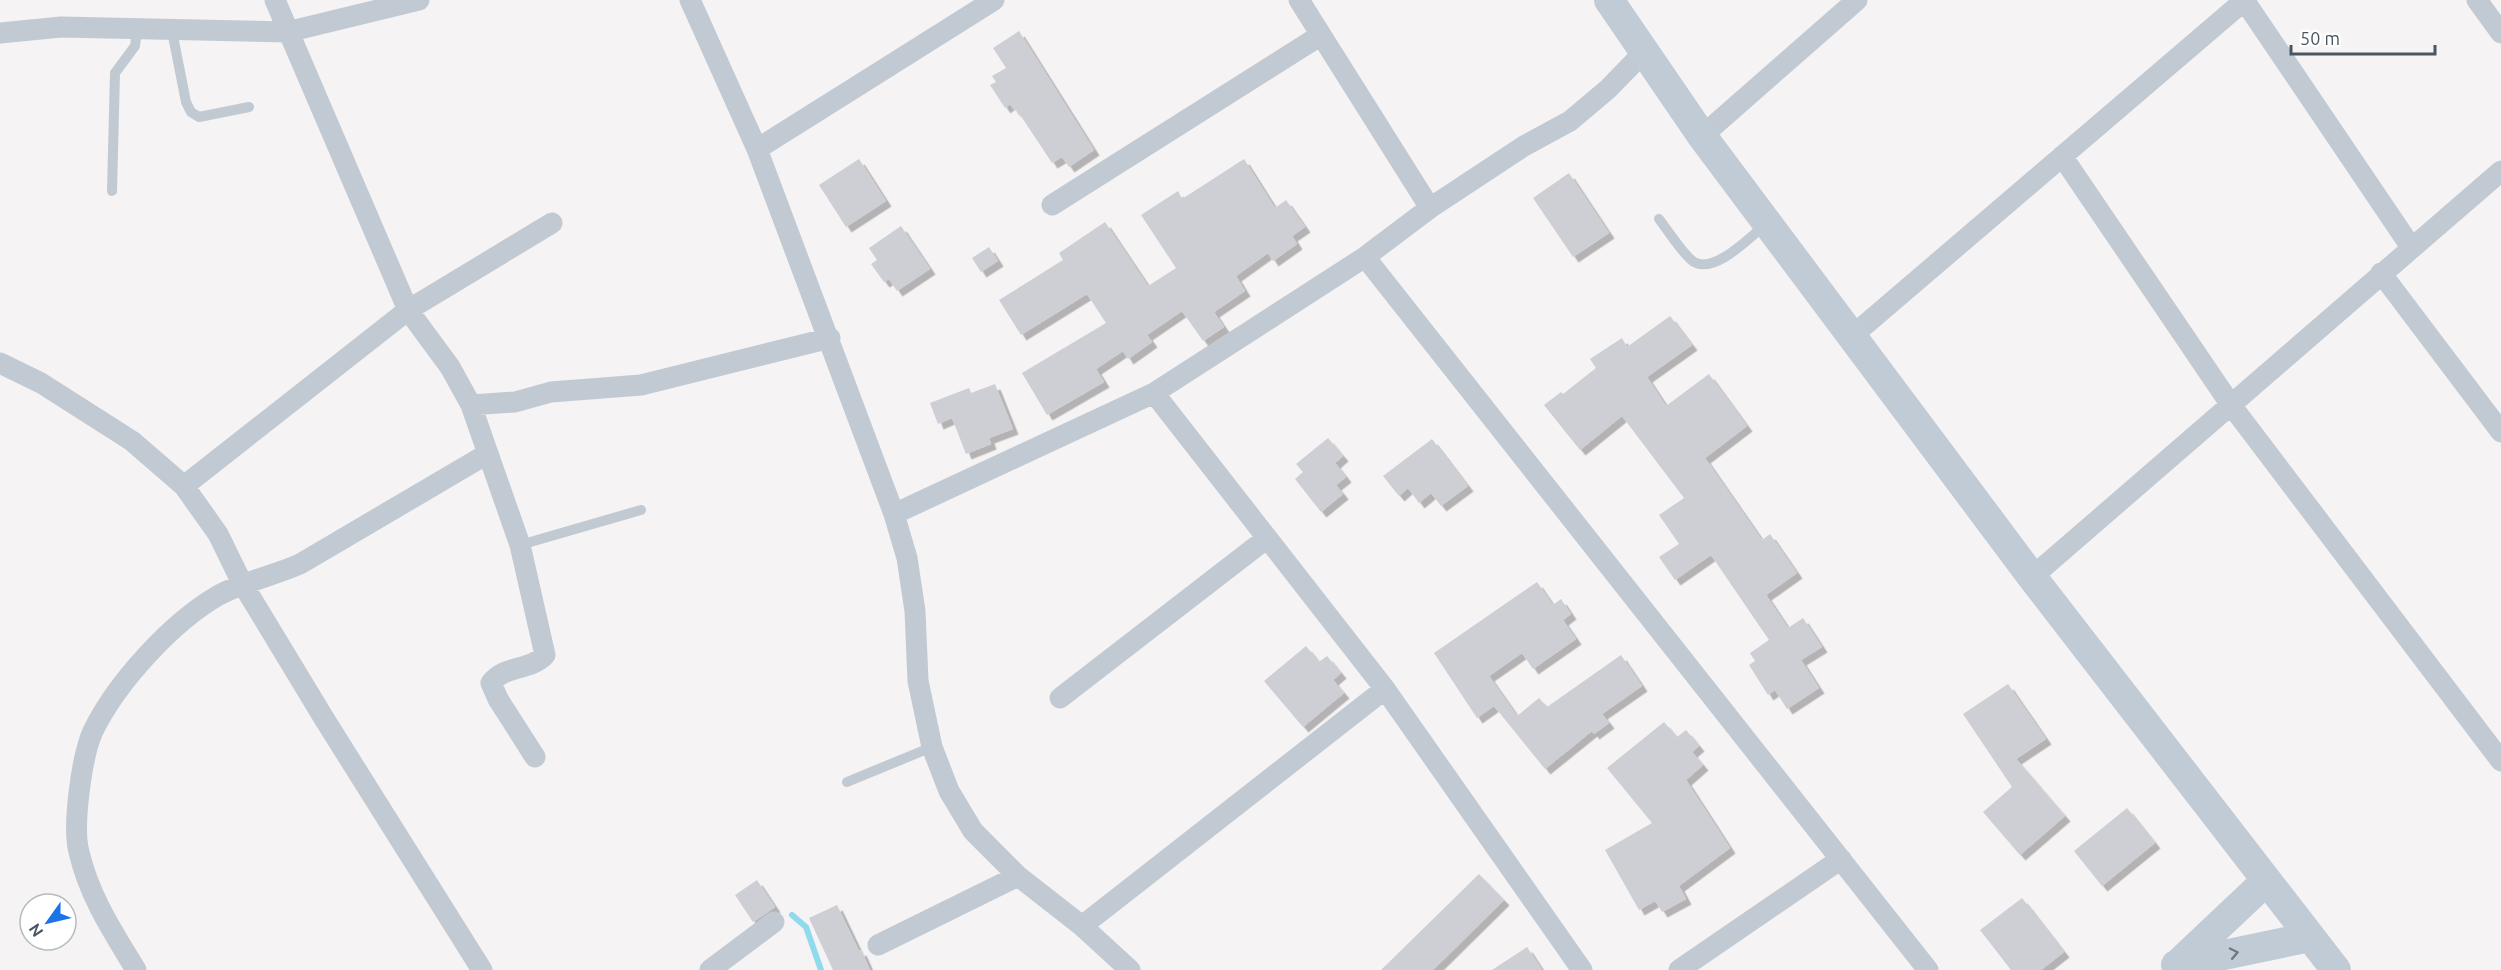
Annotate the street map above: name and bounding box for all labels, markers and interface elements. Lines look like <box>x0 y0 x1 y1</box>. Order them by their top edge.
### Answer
scale bar <box>2291 18 2435 56</box>
text: 50 m <box>2300 28 2340 48</box>
north arrow <box>18 892 78 952</box>
text: N <box>25 920 46 940</box>
one-way arrow <box>2228 947 2238 960</box>

